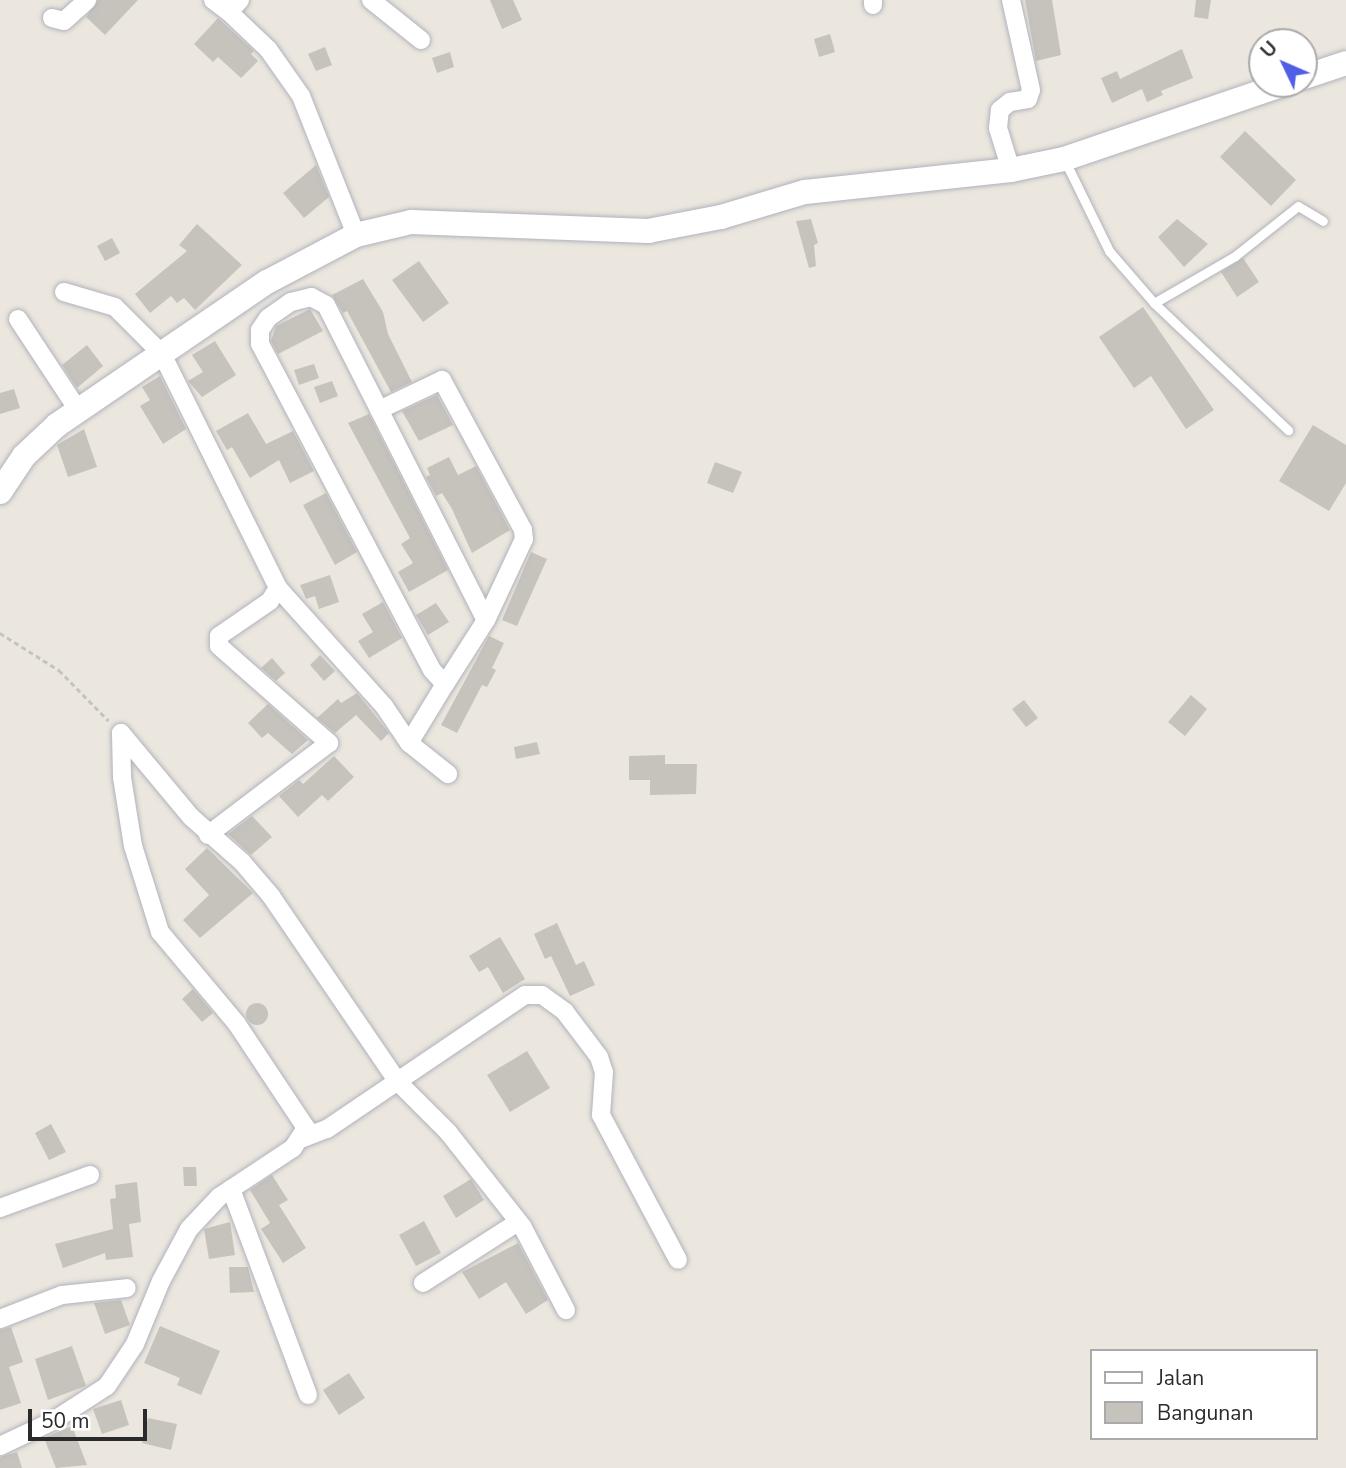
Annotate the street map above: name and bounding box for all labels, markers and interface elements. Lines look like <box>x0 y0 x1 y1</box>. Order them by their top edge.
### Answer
north arrow <box>1248 28 1318 98</box>
text: U <box>1255 36 1284 64</box>
legend <box>1090 1349 1318 1440</box>
text: Jalan <box>1157 1364 1204 1392</box>
scale bar <box>32 1394 150 1438</box>
text: Bangunan <box>1157 1399 1253 1427</box>
text: 50 m <box>41 1407 90 1435</box>

